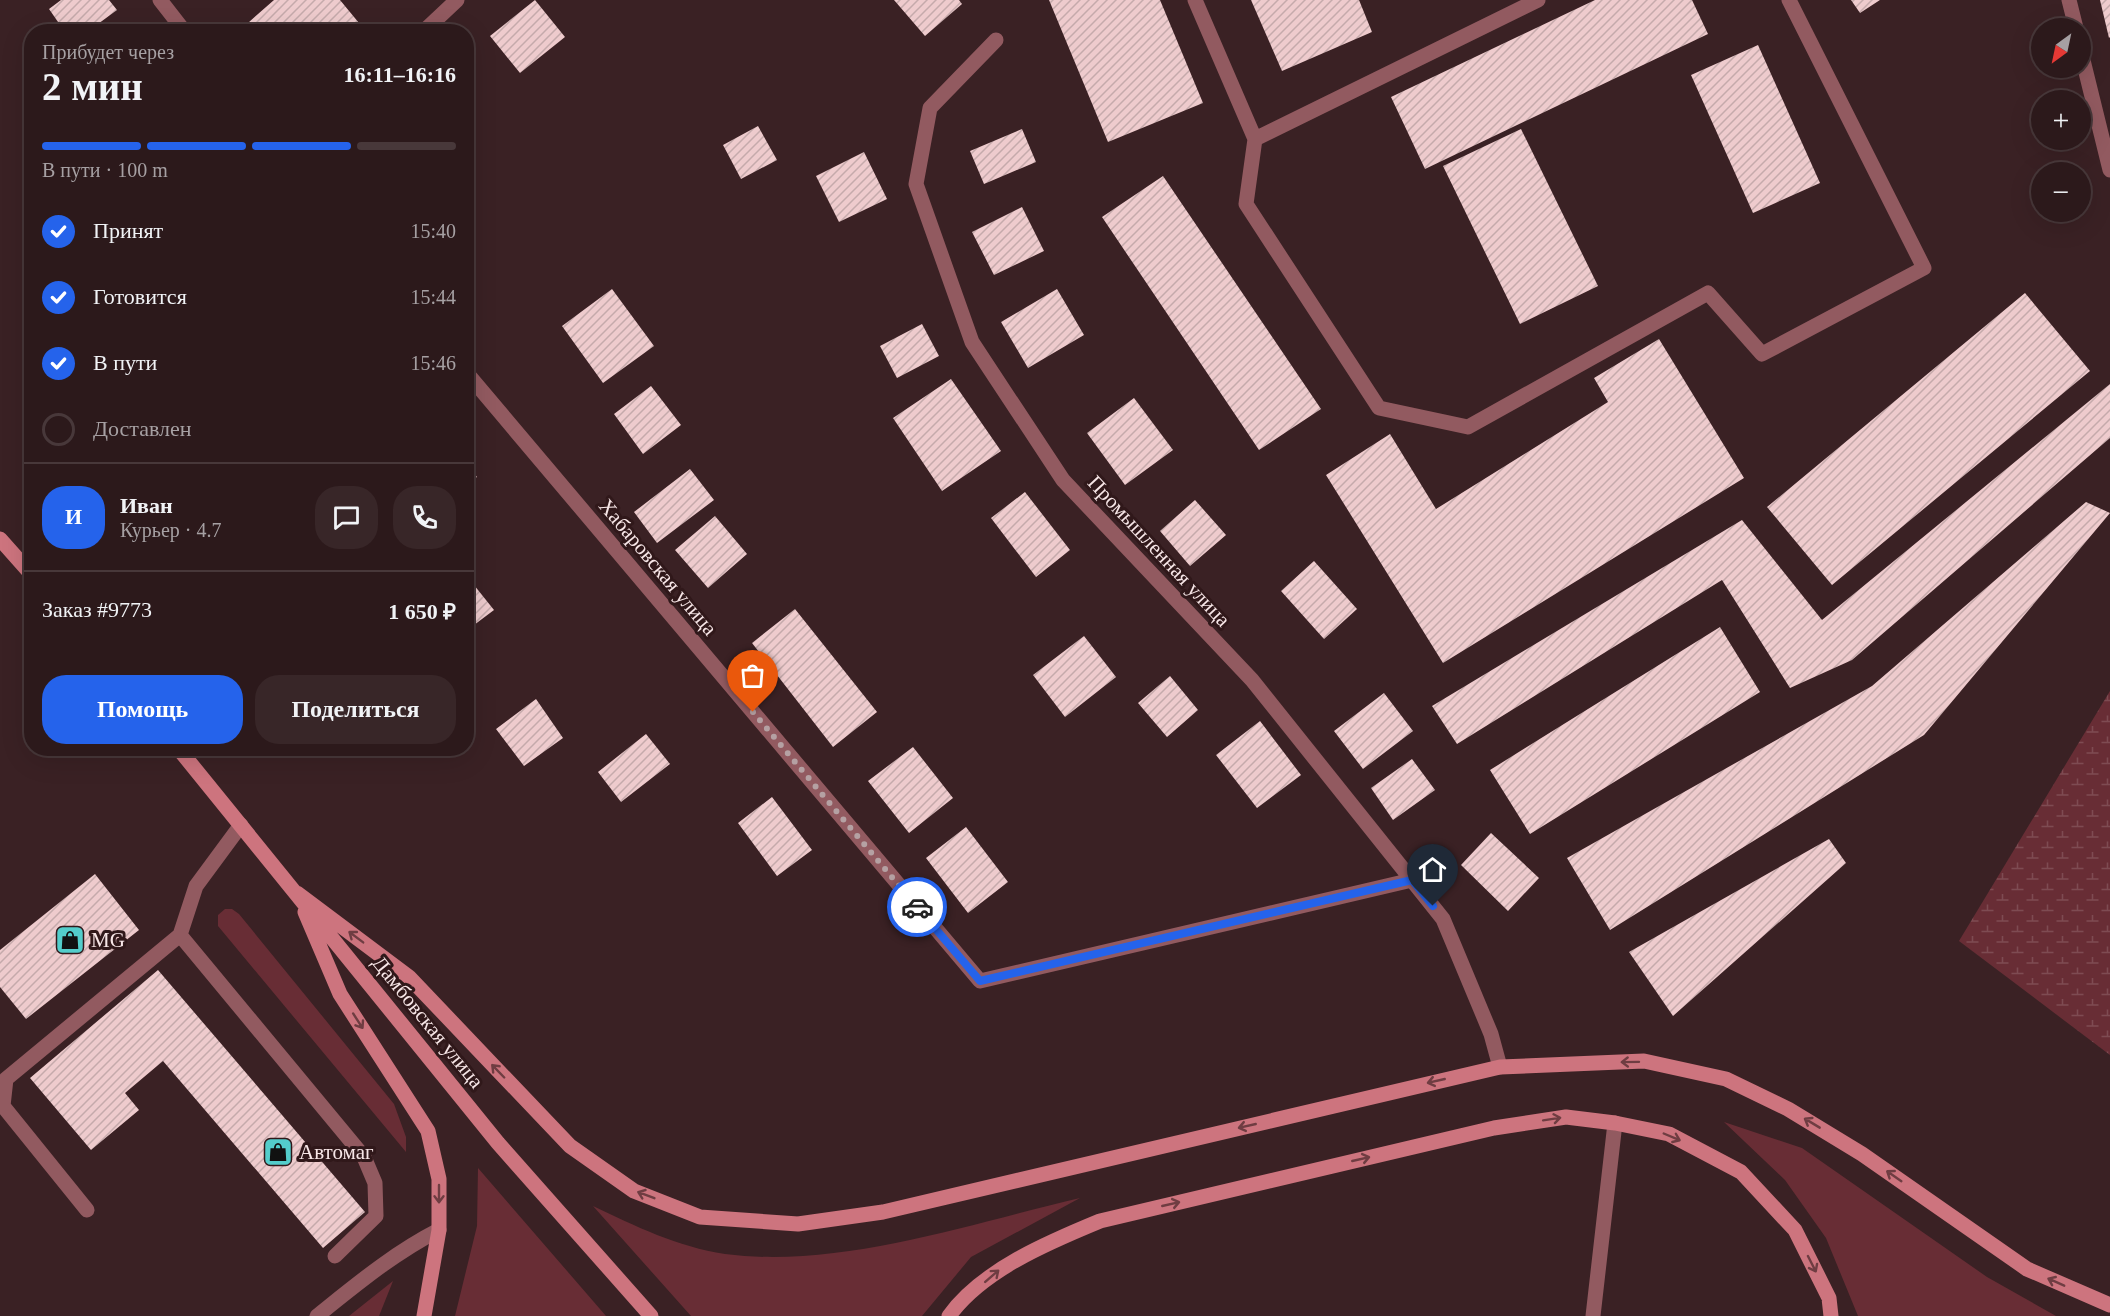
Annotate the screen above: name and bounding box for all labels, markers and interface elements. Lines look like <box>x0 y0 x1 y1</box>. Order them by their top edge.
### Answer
north arrow <box>2031 18 2091 78</box>
map controls <box>2031 18 2091 222</box>
text: Прибудет через <box>42 41 174 63</box>
text: 16:11–16:16 <box>344 62 456 87</box>
text: 2 мин <box>42 65 143 108</box>
button: + <box>2031 90 2091 150</box>
text: В пути · 100 m <box>42 159 168 181</box>
button: − <box>2031 162 2091 222</box>
icon: check <box>42 215 75 248</box>
text: Принят <box>93 218 163 243</box>
text: 15:40 <box>410 220 456 242</box>
icon: check <box>42 281 75 314</box>
text: Готовится <box>93 284 187 309</box>
text: 15:44 <box>410 286 456 308</box>
icon: check <box>42 347 75 380</box>
text: В пути <box>93 350 157 375</box>
text: 15:46 <box>410 352 456 374</box>
text: Доставлен <box>93 416 192 441</box>
street label: Промышленная улица <box>1083 471 1236 632</box>
button: chat <box>315 486 378 549</box>
button: phone <box>393 486 456 549</box>
text: Иван <box>120 493 173 518</box>
street label: Хабаровская улица <box>594 494 722 641</box>
text: И <box>65 504 82 529</box>
text: Курьер · 4.7 <box>120 519 222 541</box>
text: Заказ #9773 <box>42 597 152 622</box>
text: 1 650 ₽ <box>388 599 456 624</box>
pin <box>727 650 778 712</box>
icon: bag <box>736 659 769 692</box>
button: Помощь <box>42 675 243 744</box>
button: Поделиться <box>255 675 456 744</box>
pin <box>1407 844 1458 906</box>
icon: home <box>1416 853 1449 886</box>
courier <box>887 877 947 937</box>
icon: car <box>901 891 934 924</box>
shop icon: MG <box>54 924 86 956</box>
place label: MG <box>91 928 125 952</box>
one-way arrow <box>349 931 365 944</box>
street label: Дамбовская улица <box>367 951 489 1093</box>
one-way arrow <box>352 1012 364 1029</box>
one-way arrow <box>1620 1056 1640 1067</box>
one-way arrow <box>491 1063 505 1078</box>
one-way arrow <box>1427 1076 1446 1088</box>
one-way arrow <box>1541 1114 1561 1125</box>
one-way arrow <box>1804 1117 1821 1129</box>
one-way arrow <box>1237 1121 1256 1133</box>
one-way arrow <box>1662 1132 1680 1143</box>
shop icon: Автомаг <box>262 1136 294 1168</box>
place label: Автомаг <box>299 1140 374 1164</box>
one-way arrow <box>1351 1153 1370 1165</box>
one-way arrow <box>1886 1170 1902 1182</box>
one-way arrow <box>433 1184 445 1204</box>
one-way arrow <box>637 1189 656 1200</box>
one-way arrow <box>1162 1198 1181 1210</box>
one-way arrow <box>1807 1254 1818 1272</box>
one-way arrow <box>984 1269 999 1283</box>
one-way arrow <box>2048 1276 2066 1287</box>

